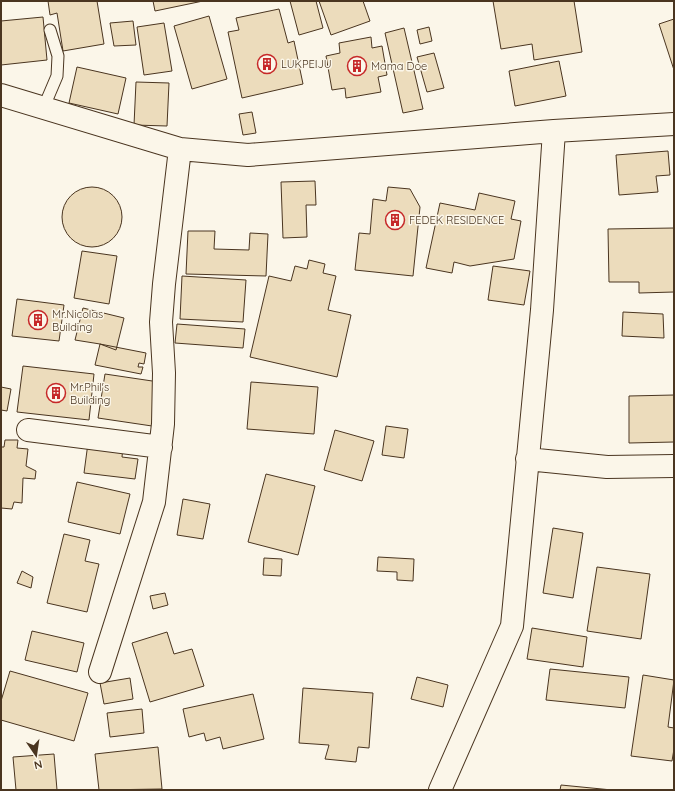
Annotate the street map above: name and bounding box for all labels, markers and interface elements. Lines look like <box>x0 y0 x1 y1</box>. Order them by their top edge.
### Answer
building icon: LUKPEIJU <box>256 53 278 75</box>
building icon: Mama Doe <box>346 55 368 77</box>
place label: LUKPEIJU <box>281 57 332 71</box>
place label: Mama Doe <box>371 59 427 73</box>
building icon: FEDEK RESIDENCE <box>384 209 406 231</box>
place label: FEDEK RESIDENCE <box>409 213 504 227</box>
place label: Mr.Nicolas Building <box>52 307 103 334</box>
building icon: Mr.Nicolas Building <box>27 309 49 331</box>
place label: Mr.Phil's Building <box>70 380 110 407</box>
building icon: Mr.Phil's Building <box>45 382 67 404</box>
north arrow <box>16 735 56 775</box>
text: N <box>33 757 44 772</box>

